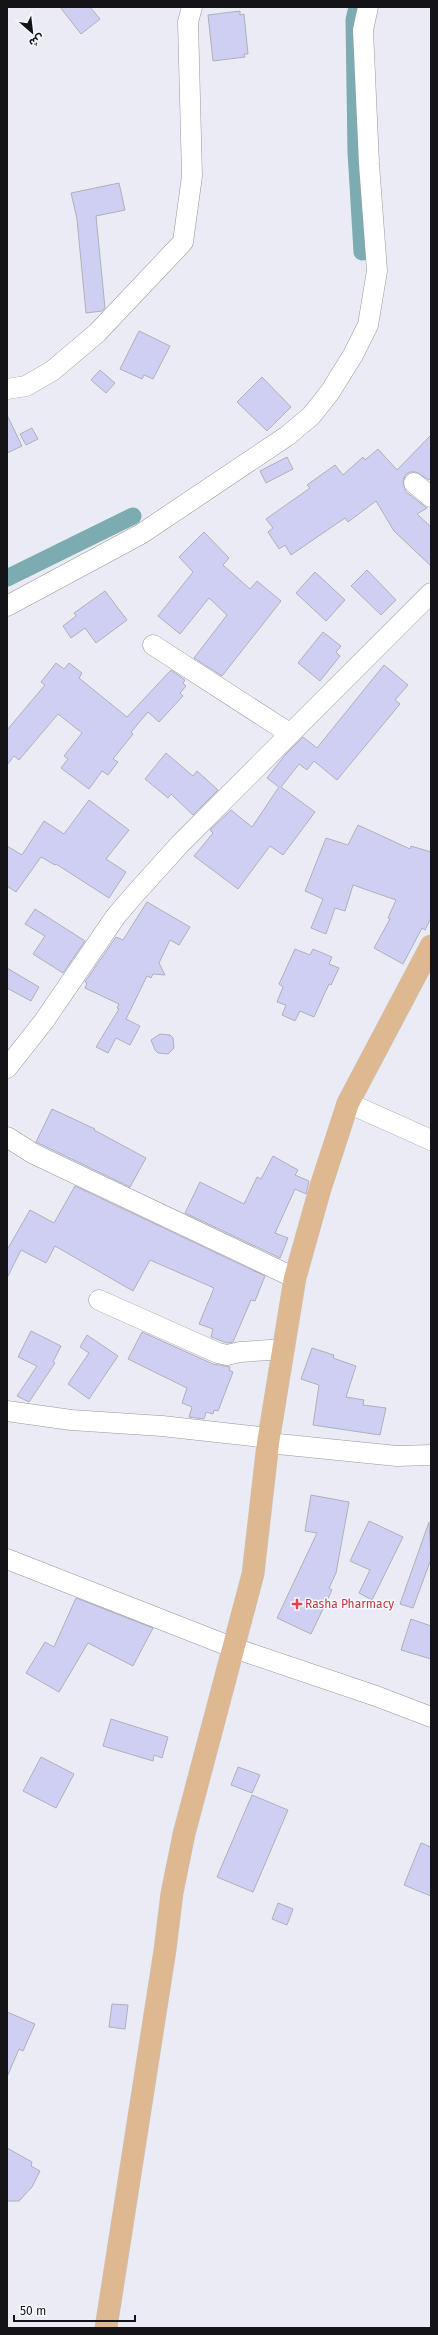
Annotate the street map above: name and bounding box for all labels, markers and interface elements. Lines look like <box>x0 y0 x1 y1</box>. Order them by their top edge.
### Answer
north arrow <box>12 12 52 52</box>
text: ش <box>27 31 46 50</box>
place label: Rasha Pharmacy <box>305 1597 394 1611</box>
marker: Rasha Pharmacy <box>292 1599 302 1609</box>
scale bar <box>14 2297 135 2323</box>
text: 50 m <box>20 2304 46 2318</box>

